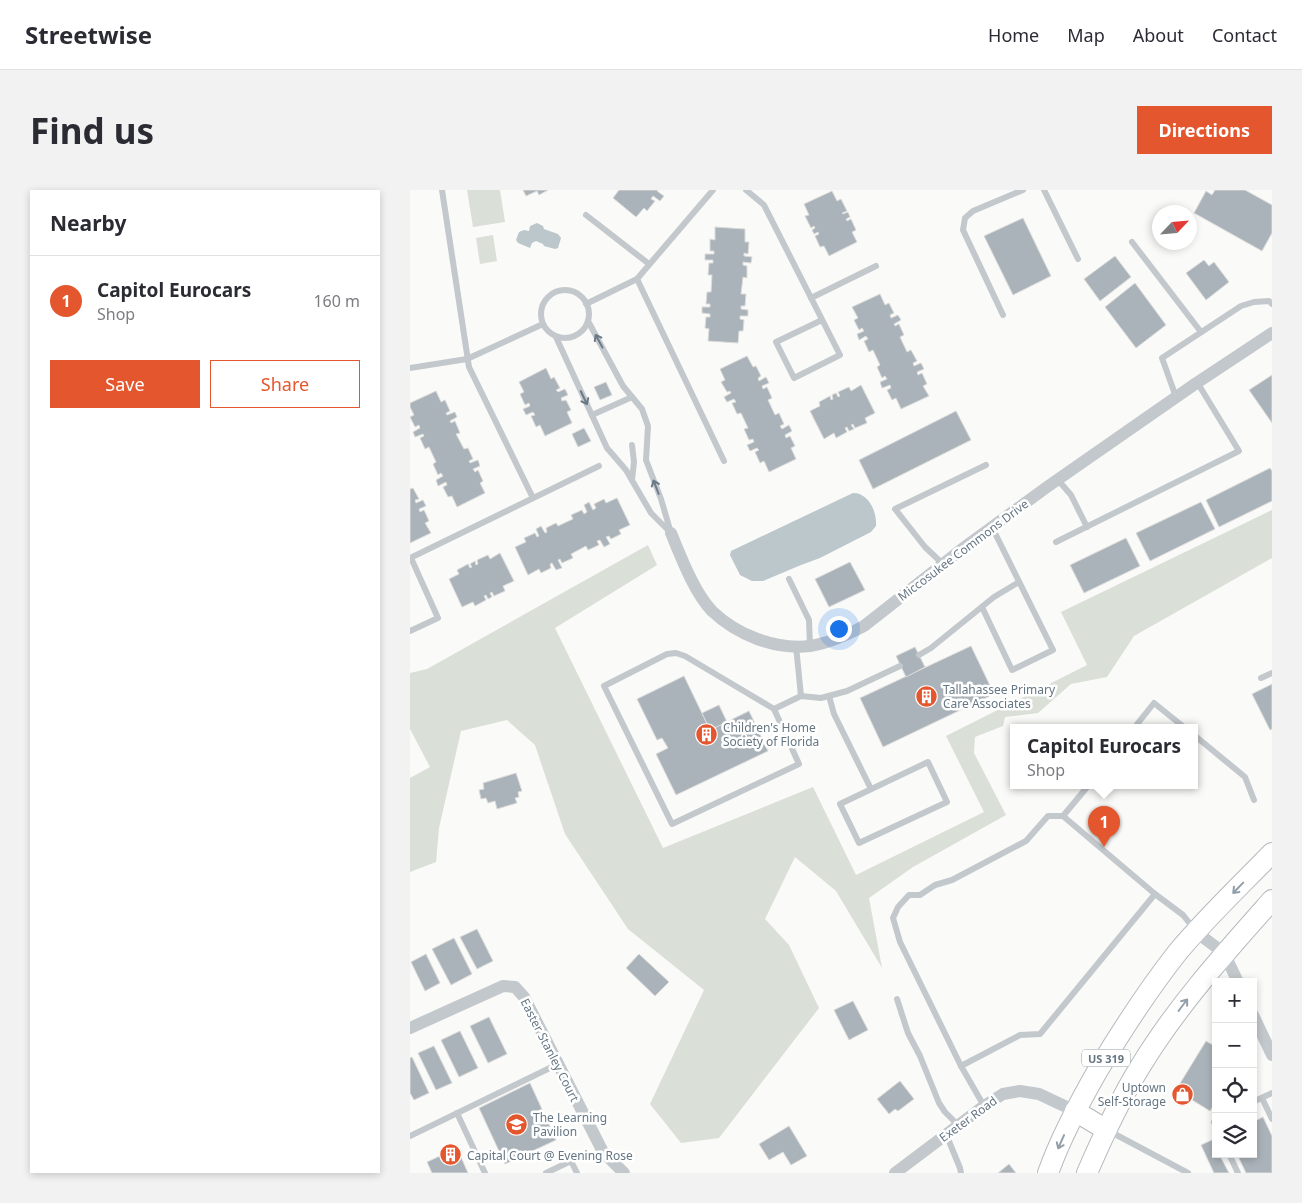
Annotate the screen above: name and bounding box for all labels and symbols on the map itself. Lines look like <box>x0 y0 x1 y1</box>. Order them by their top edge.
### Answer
north arrow <box>1152 205 1197 250</box>
one-way arrow <box>593 334 603 348</box>
one-way arrow <box>580 390 589 405</box>
one-way arrow <box>651 480 660 495</box>
street label: Miccosukee Commons Drive <box>894 495 1032 605</box>
your location <box>826 616 852 642</box>
place label: Tallahassee Primary Care Associates <box>943 681 1056 712</box>
building icon: Tallahassee Primary Care Associates <box>915 684 939 708</box>
place label: Children's Home Society of Florida <box>723 719 819 750</box>
building icon: Children's Home Society of Florida <box>695 722 719 746</box>
pin: 1 <box>1088 806 1120 847</box>
one-way arrow <box>1232 882 1244 895</box>
street label: Easter Stanley Court <box>517 995 584 1105</box>
one-way arrow <box>1177 999 1188 1012</box>
road number: US 319 <box>1082 1050 1130 1066</box>
place label: Uptown Self-Storage <box>1098 1079 1166 1110</box>
shop icon: Uptown Self-Storage <box>1170 1082 1194 1106</box>
street label: Exeter Road <box>936 1092 1000 1146</box>
place label: The Learning Pavilion <box>533 1109 607 1140</box>
school or university icon: The Learning Pavilion <box>505 1112 529 1136</box>
one-way arrow <box>1056 1134 1066 1149</box>
building icon: Capital Court @ Evening Rose <box>439 1143 463 1167</box>
place label: Capital Court @ Evening Rose <box>467 1147 633 1164</box>

